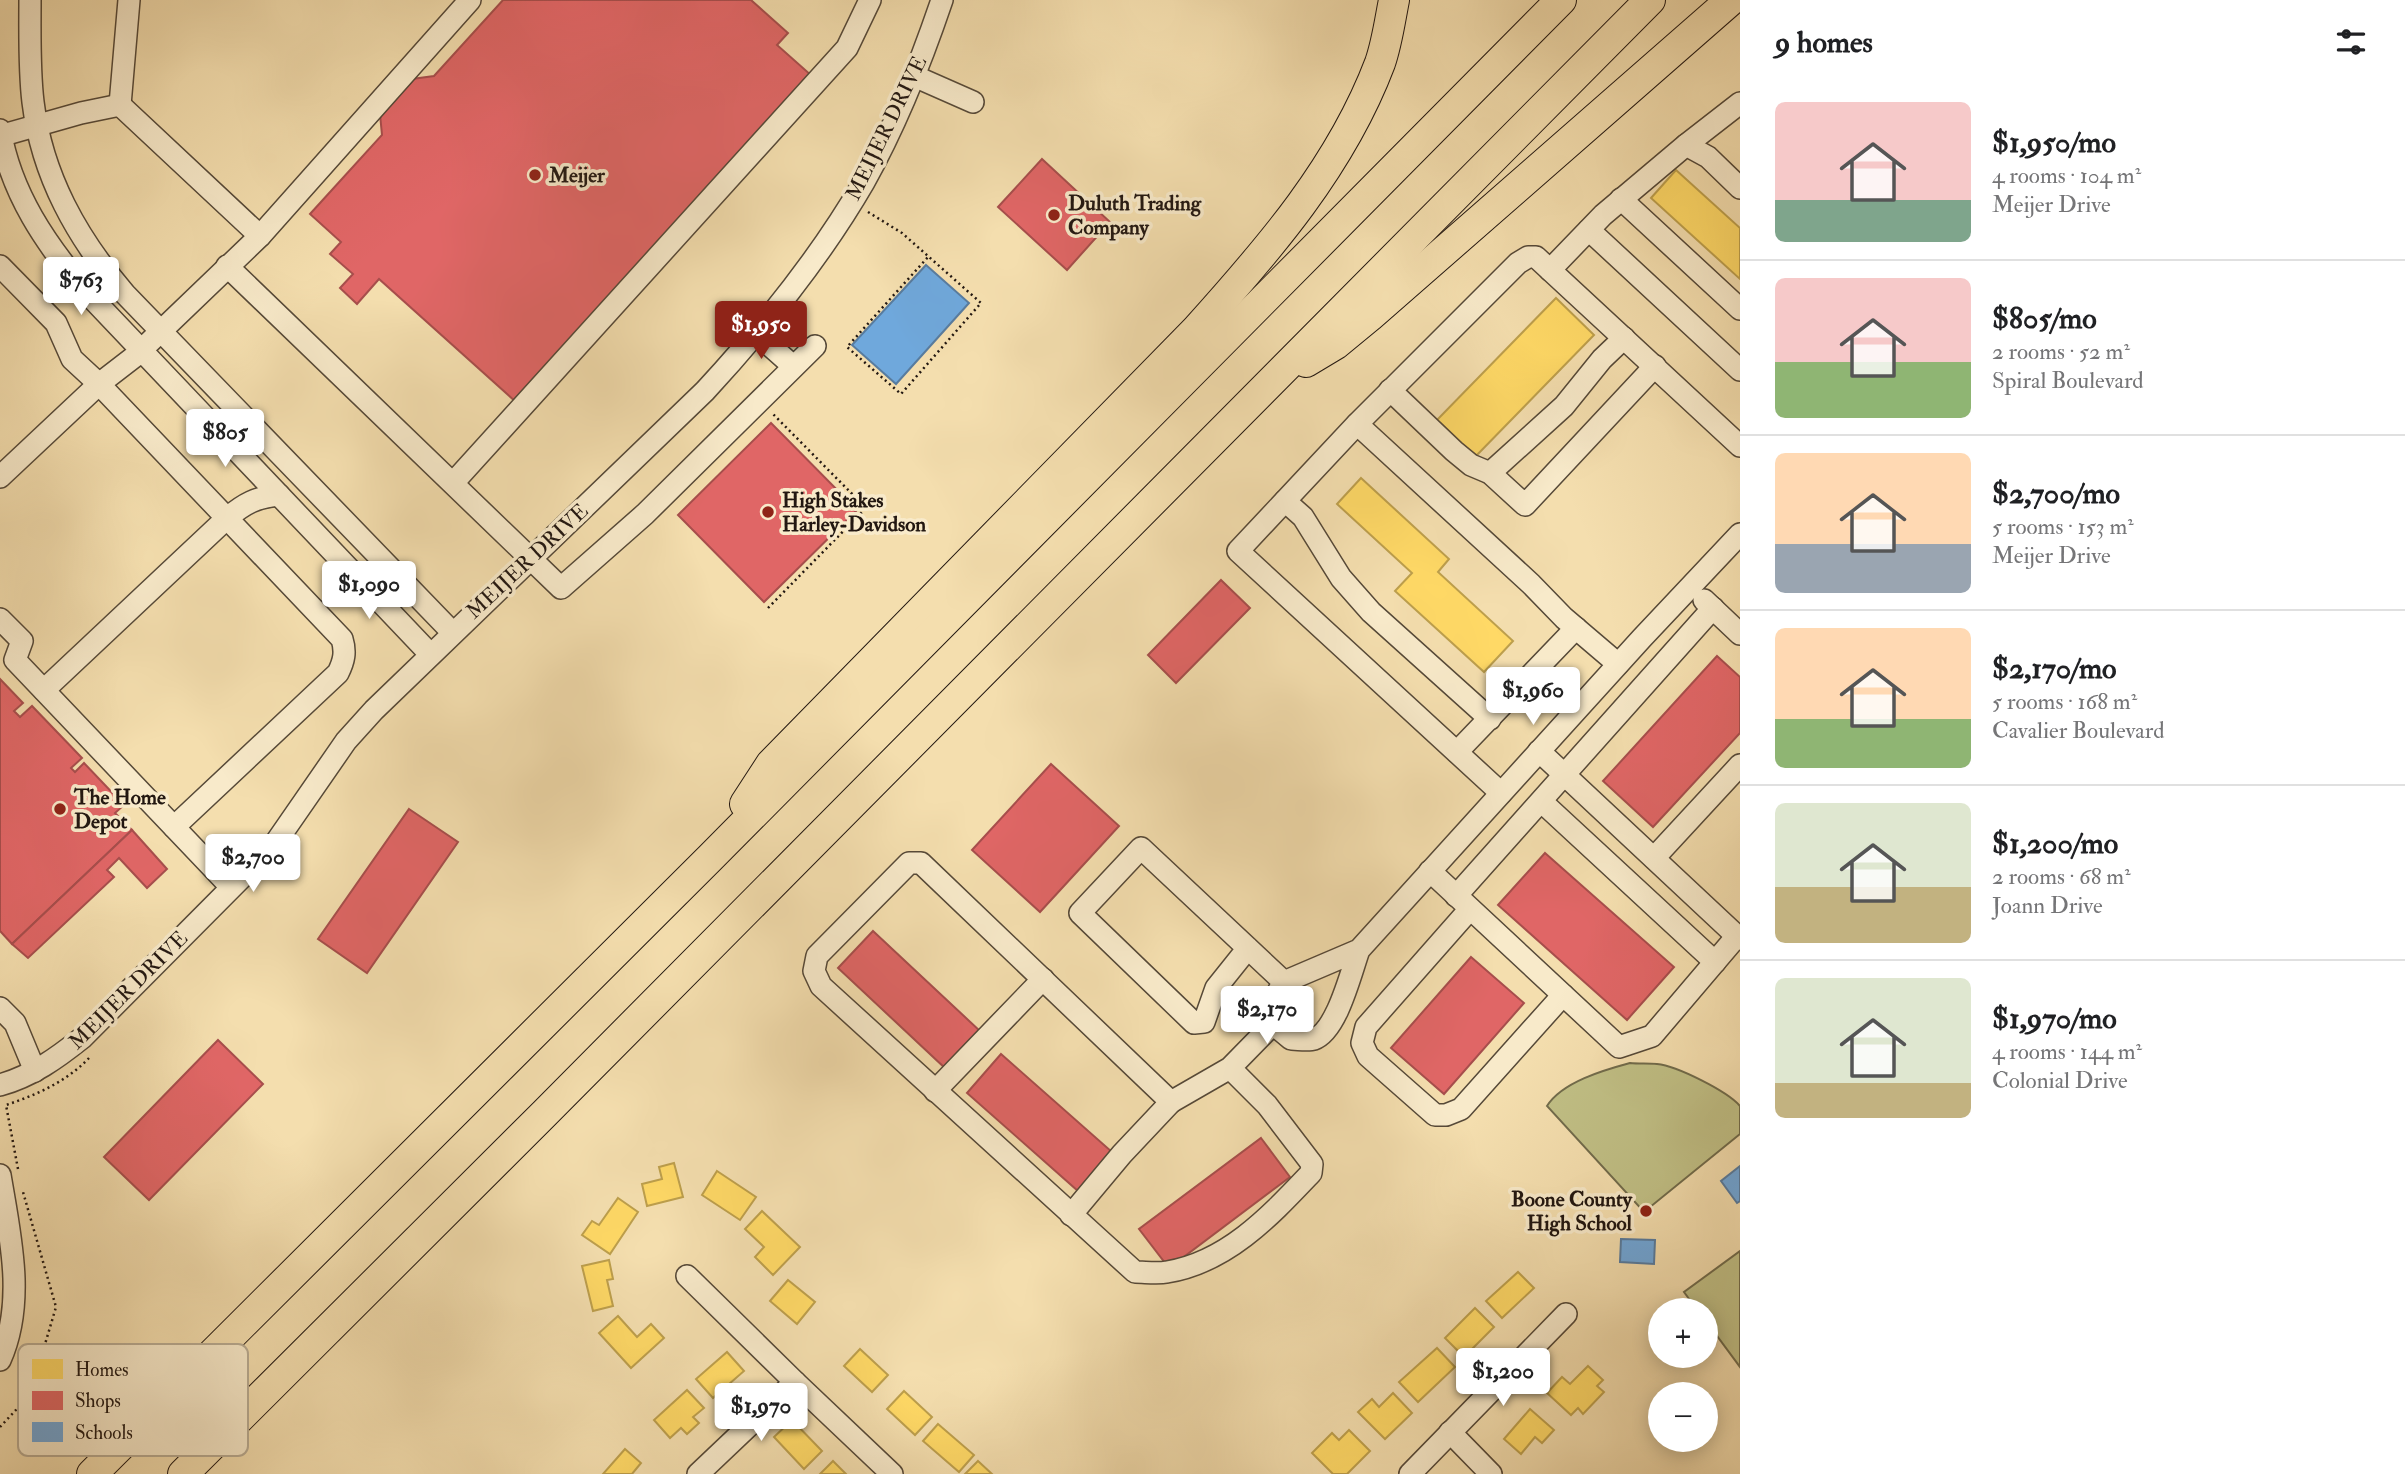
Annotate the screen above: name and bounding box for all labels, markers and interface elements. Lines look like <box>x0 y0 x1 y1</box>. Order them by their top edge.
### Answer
icon: filters <box>2332 23 2370 61</box>
text: 9 homes <box>1775 24 1873 61</box>
street label: MEIJER DRIVE <box>840 52 933 205</box>
text: $1,950/mo <box>1992 124 2116 161</box>
icon: home <box>1831 130 1915 214</box>
text: 4 rooms · 104 m² <box>1992 161 2141 190</box>
place label: Meijer <box>548 162 606 189</box>
marker: Meijer <box>527 167 543 183</box>
place label: Duluth Trading Company <box>1068 190 1202 241</box>
text: Meijer Drive <box>1992 190 2111 219</box>
marker: Duluth Trading Company <box>1046 207 1062 223</box>
pin: $763 <box>40 258 122 317</box>
text: $763 <box>59 265 103 294</box>
text: $805/mo <box>1992 300 2097 337</box>
pin: $1,950 <box>704 302 818 361</box>
icon: home <box>1831 306 1915 390</box>
text: $1,950 <box>731 309 791 338</box>
text: 2 rooms · 52 m² <box>1992 337 2130 366</box>
text: Spiral Boulevard <box>1992 366 2144 395</box>
pin: $805 <box>184 410 266 469</box>
text: $805 <box>202 417 248 446</box>
text: $2,700/mo <box>1992 475 2120 512</box>
icon: home <box>1831 481 1915 565</box>
place label: High Stakes Harley-Davidson <box>782 487 926 538</box>
street label: MEIJER DRIVE <box>461 498 594 625</box>
marker: High Stakes Harley-Davidson <box>760 504 776 520</box>
text: 5 rooms · 153 m² <box>1992 512 2134 541</box>
text: Meijer Drive <box>1992 541 2111 570</box>
pin: $1,090 <box>312 562 426 621</box>
text: $1,090 <box>338 569 400 598</box>
text: $2,170/mo <box>1992 650 2116 687</box>
icon: home <box>1831 656 1915 740</box>
pin: $1,960 <box>1476 668 1590 727</box>
text: $1,960 <box>1502 675 1564 704</box>
text: 5 rooms · 168 m² <box>1992 687 2137 716</box>
text: Cavalier Boulevard <box>1992 716 2165 745</box>
place label: The Home Depot <box>73 784 166 835</box>
marker: The Home Depot <box>52 801 68 817</box>
text: $1,200/mo <box>1992 825 2118 862</box>
icon: home <box>1831 831 1915 915</box>
pin: $2,700 <box>196 834 310 894</box>
text: $2,700 <box>221 842 285 871</box>
text: 2 rooms · 68 m² <box>1992 862 2131 891</box>
text: Joann Drive <box>1992 891 2103 920</box>
street label: MEIJER DRIVE <box>63 925 194 1056</box>
pin: $2,170 <box>1210 986 1324 1046</box>
text: $2,170 <box>1237 994 1297 1023</box>
text: $1,970/mo <box>1992 1000 2117 1037</box>
icon: home <box>1831 1006 1915 1090</box>
text: 4 rooms · 144 m² <box>1992 1037 2142 1066</box>
text: Colonial Drive <box>1992 1066 2128 1095</box>
place label: Boone County High School <box>1511 1186 1633 1237</box>
marker: Boone County High School <box>1638 1203 1654 1219</box>
map controls <box>1648 1298 1718 1452</box>
button: + <box>1648 1298 1718 1368</box>
legend <box>18 1344 248 1456</box>
pin: $1,200 <box>1446 1348 1560 1408</box>
text: $1,200 <box>1472 1356 1534 1385</box>
text: Homes <box>75 1358 129 1382</box>
button: − <box>1648 1382 1718 1452</box>
pin: $1,970 <box>704 1384 818 1443</box>
text: Shops <box>75 1389 121 1414</box>
text: $1,970 <box>731 1391 791 1420</box>
text: Schools <box>75 1421 133 1445</box>

